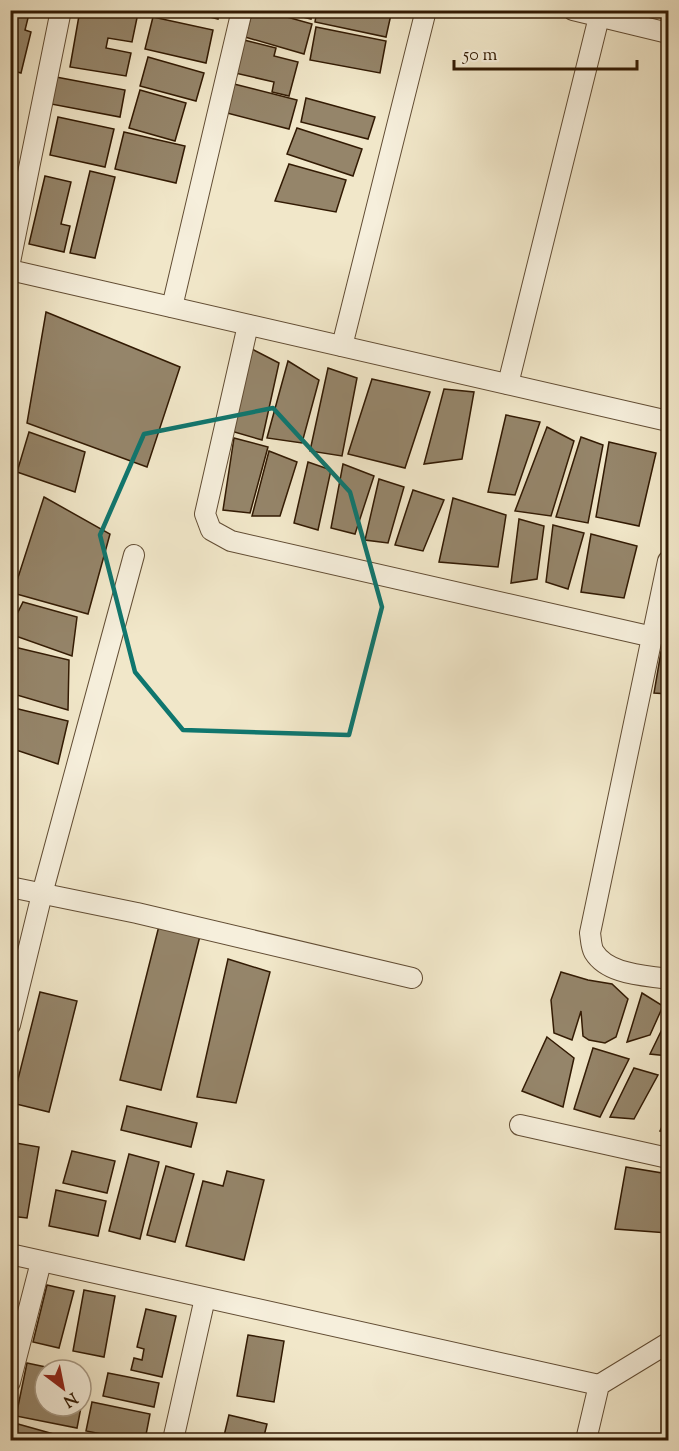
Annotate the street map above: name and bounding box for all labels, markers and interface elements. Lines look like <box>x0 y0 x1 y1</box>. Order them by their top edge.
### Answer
scale bar <box>454 33 637 71</box>
text: 50 m <box>462 43 498 69</box>
north arrow <box>33 1358 93 1418</box>
text: N <box>58 1385 81 1412</box>

